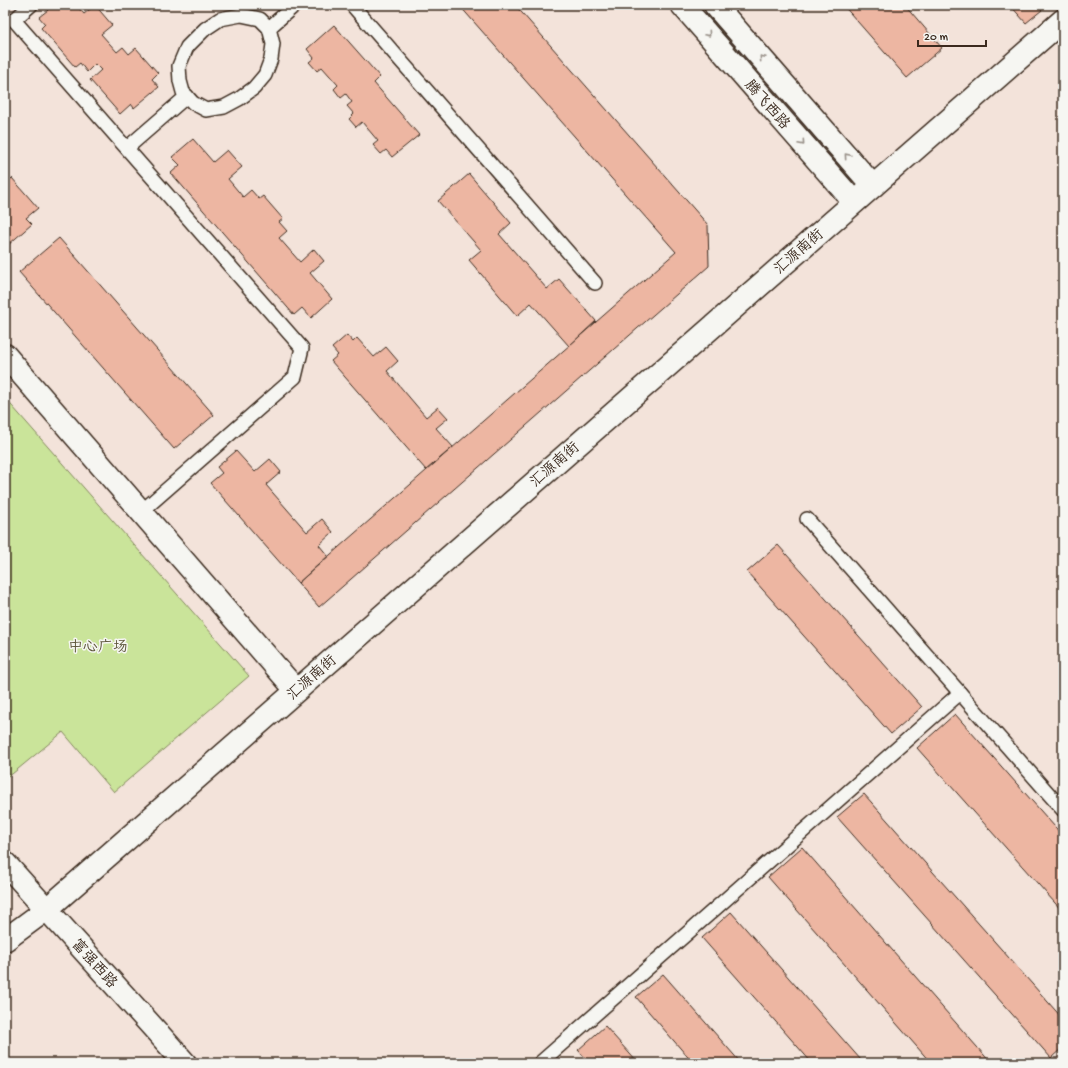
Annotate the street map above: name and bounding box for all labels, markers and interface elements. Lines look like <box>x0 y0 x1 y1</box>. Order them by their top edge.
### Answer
scale bar <box>918 22 986 48</box>
one-way arrow <box>703 30 710 37</box>
text: 20 m <box>924 31 949 45</box>
one-way arrow <box>759 56 766 63</box>
street label: 腾飞西路 <box>740 77 793 134</box>
one-way arrow <box>798 138 805 146</box>
one-way arrow <box>845 154 852 161</box>
street label: 汇源南街 <box>770 225 828 279</box>
street label: 汇源南街 <box>526 438 584 492</box>
park label: 中心广场 <box>68 639 128 657</box>
street label: 汇源南街 <box>283 651 341 705</box>
street label: 富强西路 <box>67 936 120 993</box>

